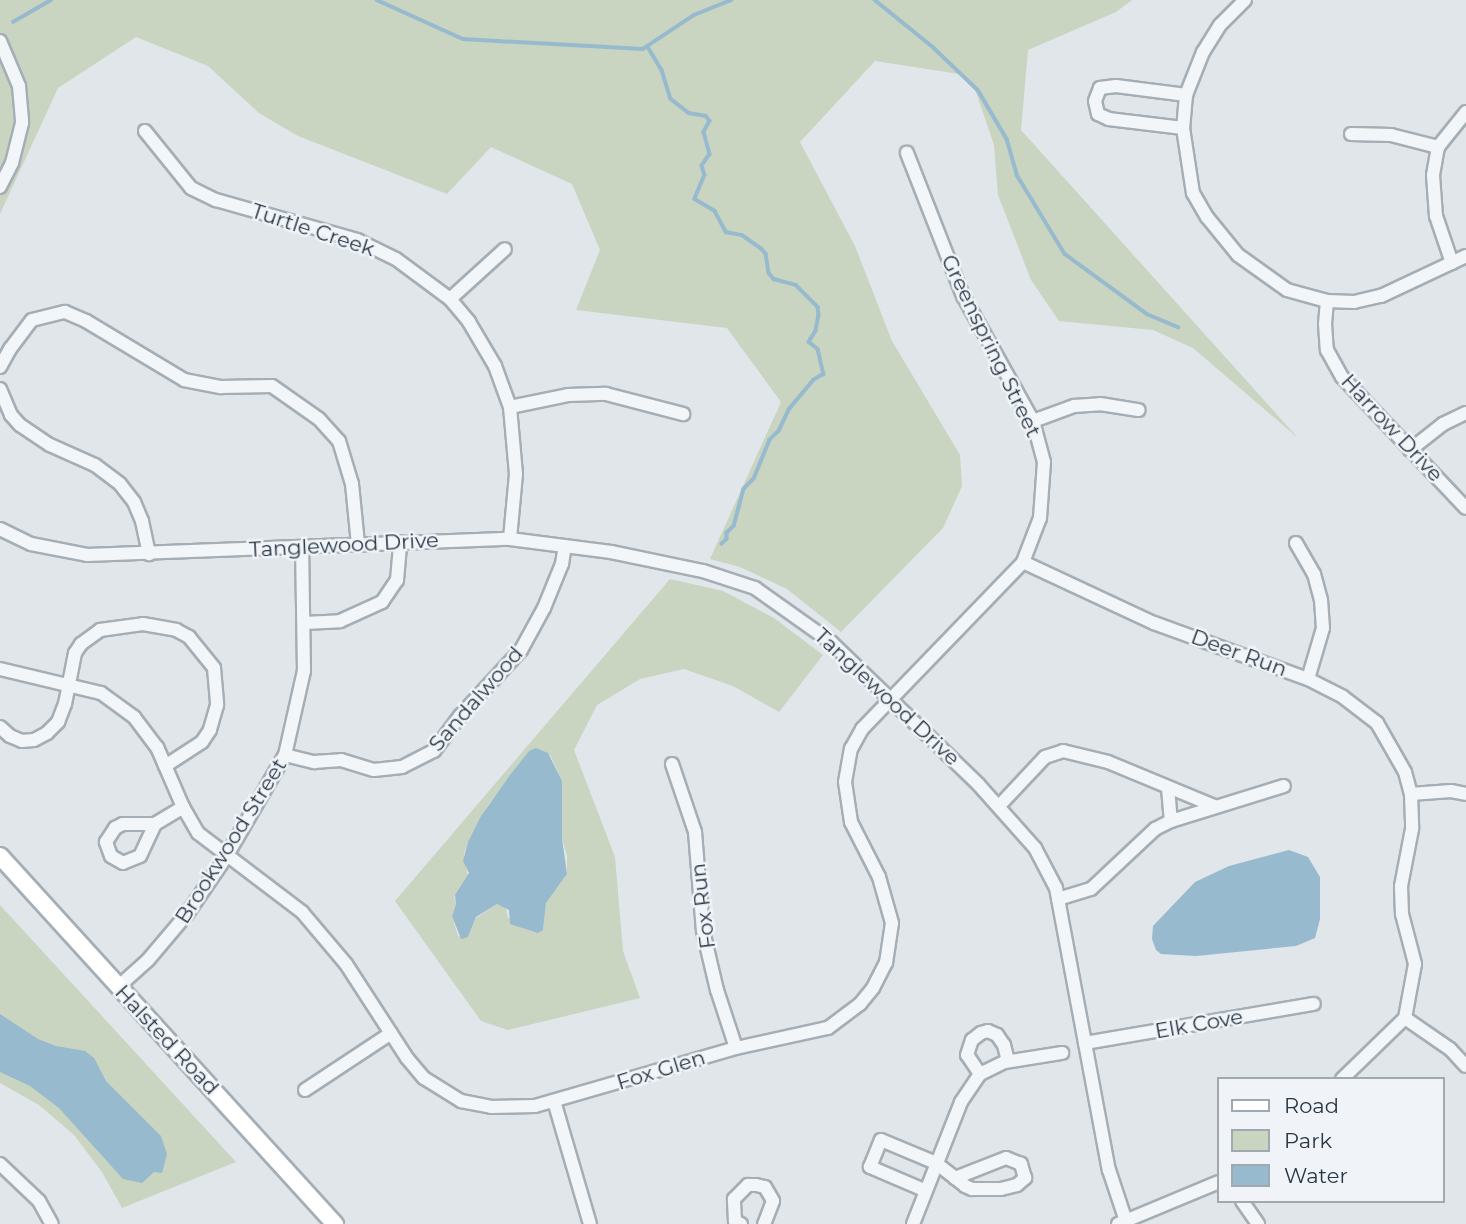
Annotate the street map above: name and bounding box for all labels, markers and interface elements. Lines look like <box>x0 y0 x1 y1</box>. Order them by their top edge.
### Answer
street label: Turtle Creek <box>248 198 378 262</box>
street label: Greenspring Street <box>936 251 1046 441</box>
street label: Harrow Drive <box>1336 369 1448 487</box>
street label: Tanglewood Drive <box>249 527 439 563</box>
street label: Tanglewood Drive <box>809 623 965 771</box>
street label: Deer Run <box>1188 624 1290 682</box>
street label: Sandalwood <box>424 641 528 757</box>
street label: Brookwood Street <box>170 754 292 928</box>
street label: Fox Run <box>685 862 721 950</box>
street label: Halsted Road <box>110 980 224 1100</box>
street label: Elk Cove <box>1153 1004 1245 1044</box>
street label: Fox Glen <box>614 1045 708 1095</box>
legend <box>1218 1077 1445 1203</box>
text: Road <box>1284 1093 1339 1118</box>
text: Park <box>1284 1128 1332 1153</box>
text: Water <box>1284 1163 1348 1188</box>

